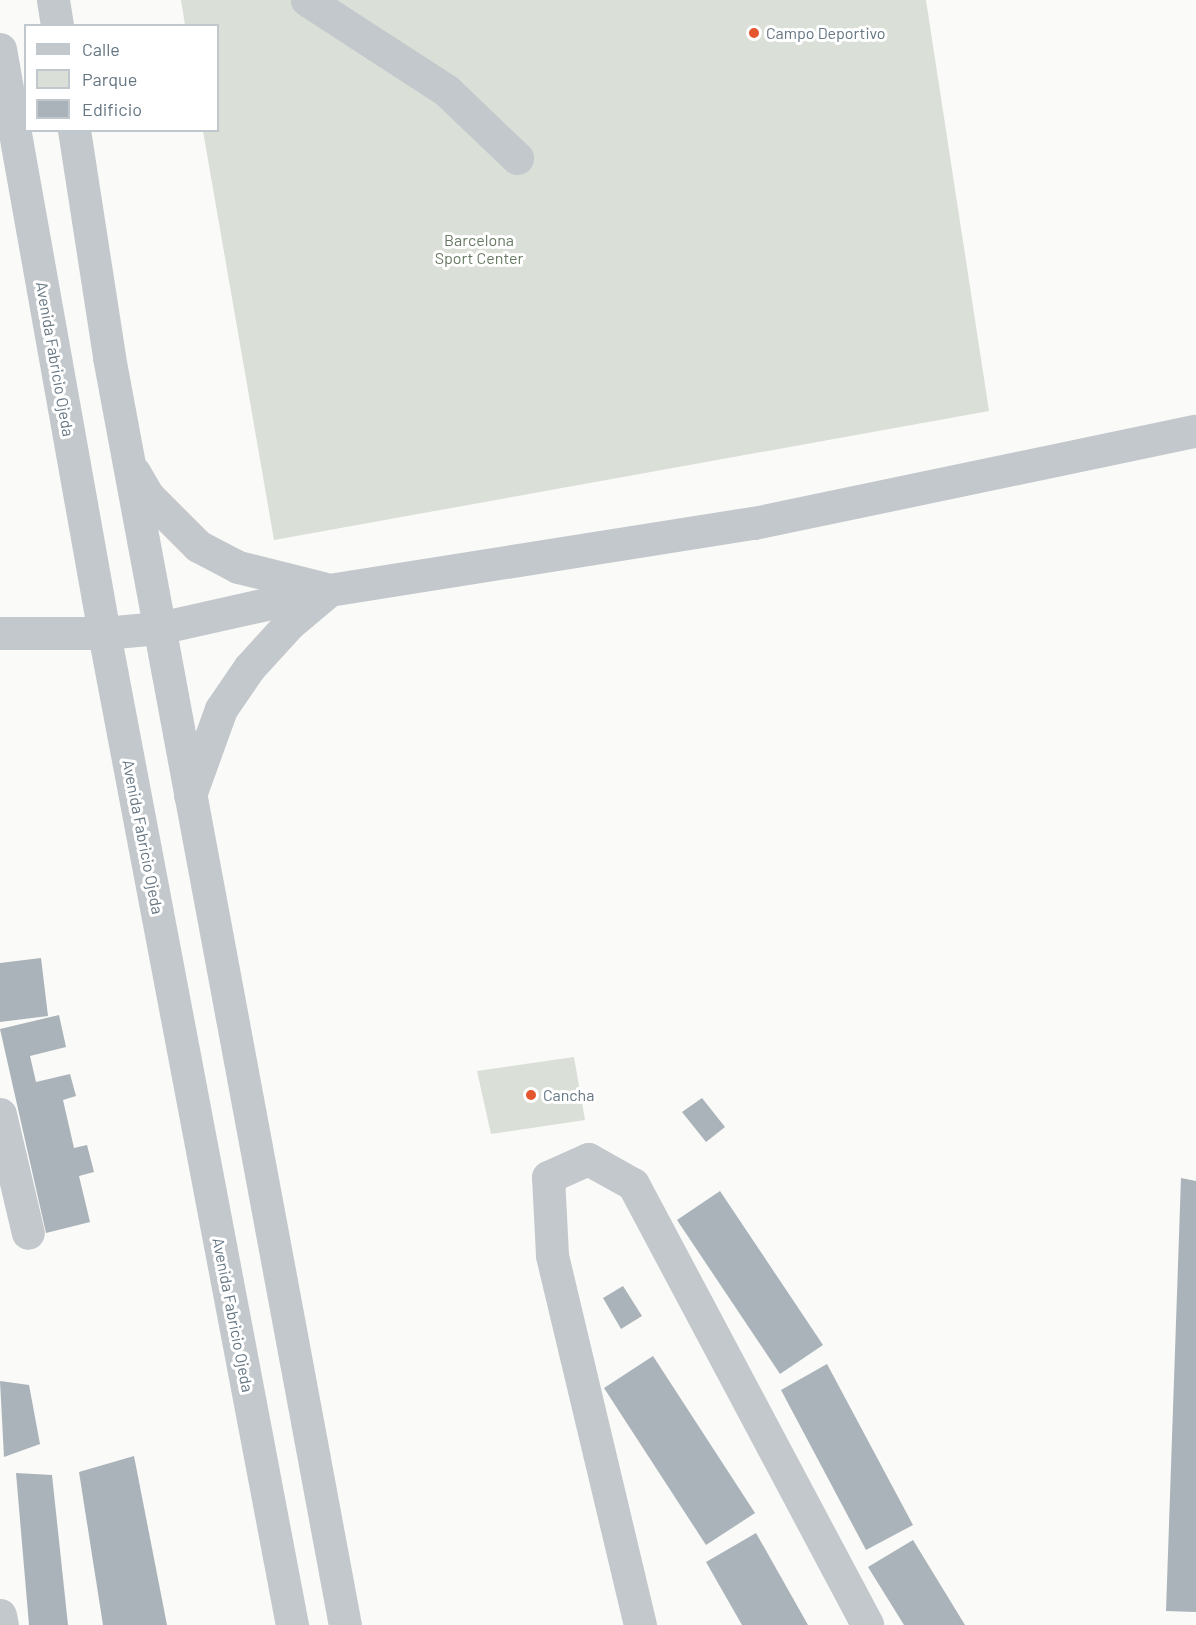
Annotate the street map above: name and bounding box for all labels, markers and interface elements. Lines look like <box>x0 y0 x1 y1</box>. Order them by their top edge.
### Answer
place label: Campo Deportivo <box>766 23 886 43</box>
legend <box>24 24 219 132</box>
marker: Campo Deportivo <box>747 26 761 40</box>
text: Calle <box>82 38 120 60</box>
text: Parque <box>82 68 137 90</box>
text: Edificio <box>82 98 142 120</box>
park label: Barcelona Sport Center <box>435 230 523 268</box>
street label: Avenida Fabricio Ojeda <box>32 280 78 438</box>
street label: Avenida Fabricio Ojeda <box>119 758 167 916</box>
place label: Cancha <box>543 1085 594 1105</box>
marker: Cancha <box>524 1088 538 1102</box>
street label: Avenida Fabricio Ojeda <box>209 1236 257 1394</box>

